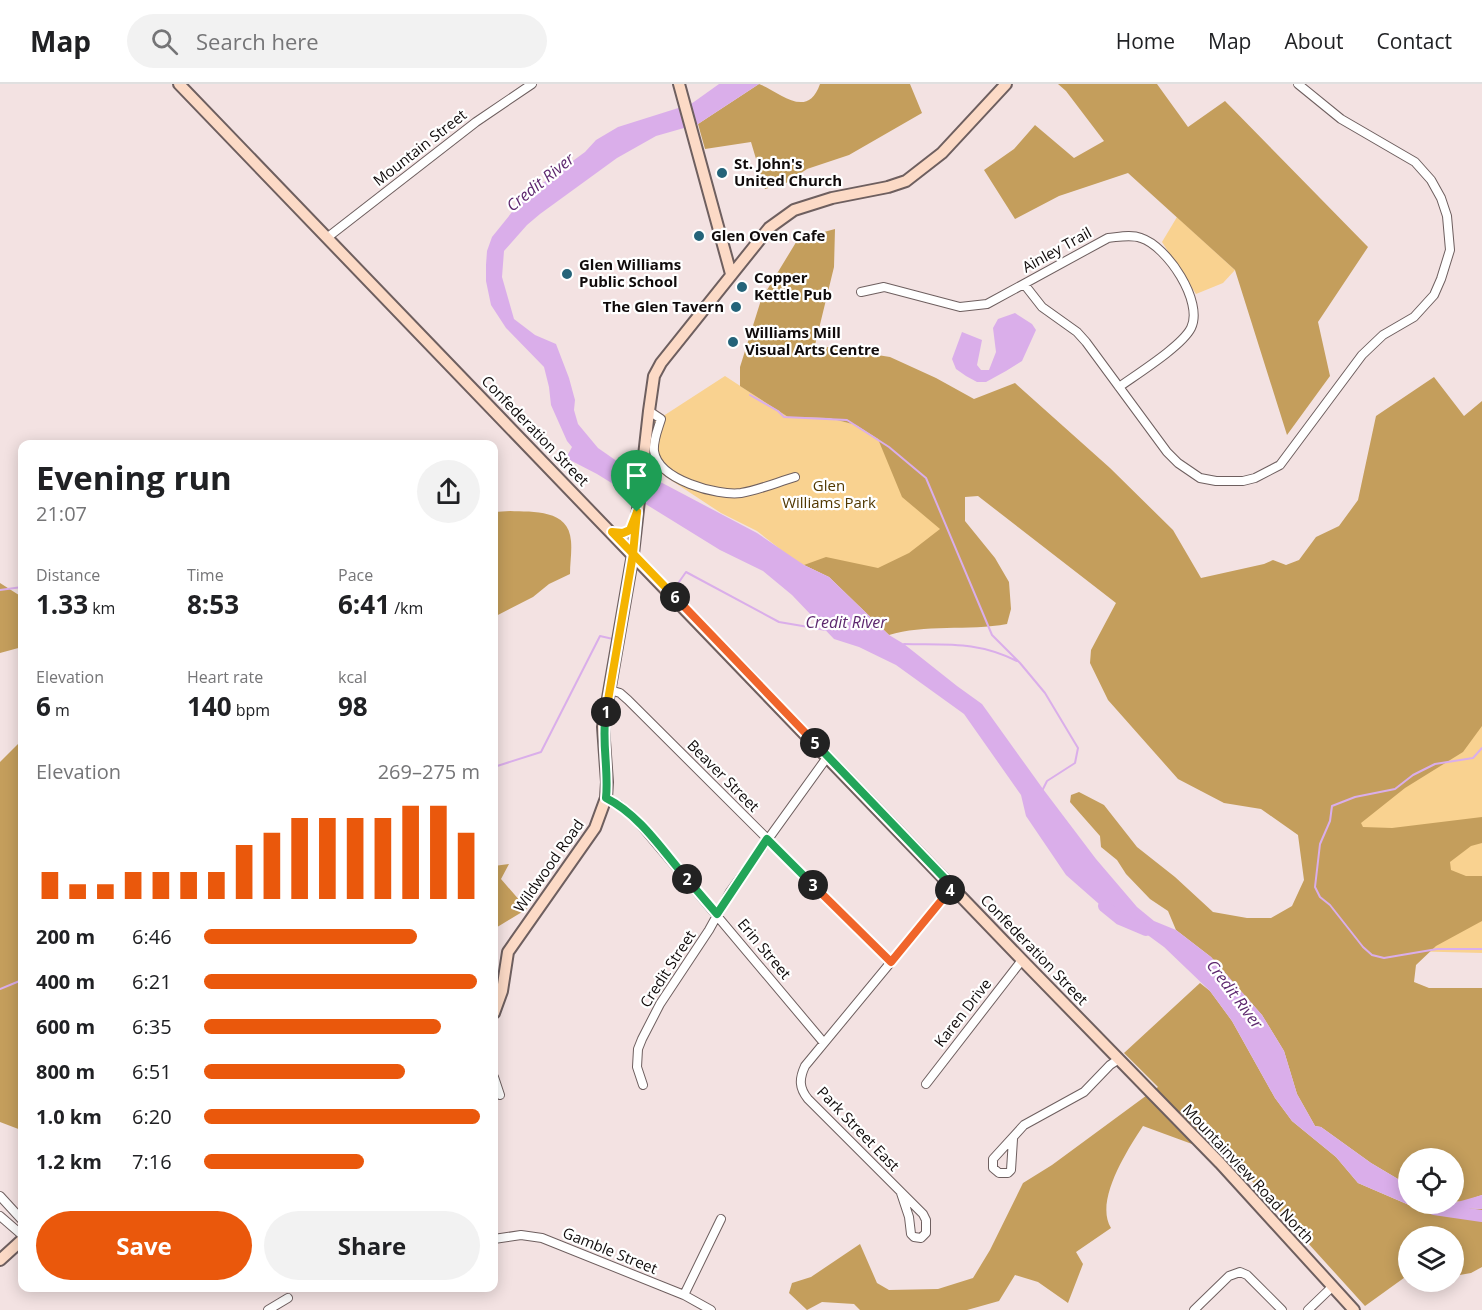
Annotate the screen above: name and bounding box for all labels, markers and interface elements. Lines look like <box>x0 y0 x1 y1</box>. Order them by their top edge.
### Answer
search box <box>127 14 547 68</box>
text: Map <box>30 22 91 60</box>
icon: search <box>148 25 181 58</box>
text: Search here <box>196 26 319 56</box>
text: Home <box>1116 27 1175 55</box>
text: Map <box>1208 27 1251 55</box>
text: About <box>1284 27 1344 55</box>
text: Contact <box>1377 27 1452 55</box>
street label: Mountain Street <box>369 104 470 190</box>
water label: Credit River <box>502 147 579 216</box>
place label: St. John's United Church <box>734 153 842 190</box>
marker: St. John's United Church <box>715 166 729 180</box>
street label: Ainley Trail <box>1018 222 1095 276</box>
place label: Glen Oven Cafe <box>711 225 826 245</box>
marker: Glen Oven Cafe <box>692 229 706 243</box>
place label: Glen Williams Public School <box>579 254 681 291</box>
marker: Glen Williams Public School <box>560 267 574 281</box>
place label: Copper Kettle Pub <box>754 267 832 304</box>
marker: Copper Kettle Pub <box>735 280 749 294</box>
place label: The Glen Tavern <box>603 296 724 316</box>
marker: The Glen Tavern <box>729 300 743 314</box>
place label: Williams Mill Visual Arts Centre <box>745 322 880 359</box>
marker: Williams Mill Visual Arts Centre <box>726 335 740 349</box>
street label: Confederation Street <box>478 371 594 490</box>
pin <box>611 450 662 512</box>
text: Evening run <box>36 455 232 500</box>
icon: arrive <box>620 459 653 492</box>
button: share <box>417 460 480 523</box>
park label: Glen Williams Park <box>782 475 876 512</box>
text: 21:07 <box>36 500 87 527</box>
text: Distance <box>36 564 100 586</box>
text: Time <box>187 564 224 586</box>
text: Pace <box>338 564 373 586</box>
pin: 6 <box>660 582 690 612</box>
text: 1.33 <box>36 586 88 622</box>
text: 8:53 <box>187 586 239 622</box>
text: 6:41 <box>338 586 390 622</box>
text: 6 <box>670 586 680 608</box>
text: km <box>88 597 115 619</box>
text: /km <box>390 597 423 619</box>
water label: Credit River <box>805 611 887 633</box>
text: Elevation <box>36 666 104 688</box>
text: Heart rate <box>187 666 263 688</box>
text: kcal <box>338 666 367 688</box>
text: 6 <box>36 688 51 724</box>
text: 140 <box>187 688 232 724</box>
text: 98 <box>338 688 368 724</box>
pin: 1 <box>591 697 621 727</box>
text: m <box>51 699 70 721</box>
text: bpm <box>232 699 270 721</box>
text: 1 <box>601 701 611 723</box>
pin: 5 <box>800 728 830 758</box>
text: 5 <box>810 732 820 754</box>
street label: Beaver Street <box>683 735 764 816</box>
text: Elevation <box>36 758 121 785</box>
text: 269–275 m <box>378 758 480 785</box>
street label: Wildwood Road <box>509 815 588 916</box>
pin: 2 <box>672 864 702 894</box>
text: 2 <box>682 868 692 890</box>
pin: 3 <box>798 870 828 900</box>
text: 3 <box>808 874 818 896</box>
pin: 4 <box>935 875 965 905</box>
text: 4 <box>945 879 955 901</box>
street label: Confederation Street <box>977 890 1093 1009</box>
street label: Erin Street <box>734 914 796 983</box>
text: 200 m <box>36 923 95 950</box>
text: 6:46 <box>132 923 172 950</box>
street label: Credit Street <box>635 926 700 1011</box>
water label: Credit River <box>1202 955 1269 1034</box>
text: 400 m <box>36 968 95 995</box>
text: 6:21 <box>132 968 172 995</box>
street label: Karen Drive <box>929 974 995 1051</box>
text: 600 m <box>36 1013 95 1040</box>
text: 6:35 <box>132 1013 172 1040</box>
text: 800 m <box>36 1058 95 1085</box>
text: 6:51 <box>132 1058 172 1085</box>
street label: Park Street East <box>813 1082 904 1175</box>
street label: Mountainview Road North <box>1179 1099 1319 1247</box>
text: 1.0 km <box>36 1103 102 1130</box>
text: 6:20 <box>132 1103 172 1130</box>
text: 1.2 km <box>36 1148 102 1175</box>
text: 7:16 <box>132 1148 172 1175</box>
map controls <box>1398 1148 1464 1292</box>
button: locate <box>1398 1148 1464 1214</box>
button: Save <box>36 1211 252 1280</box>
button: Share <box>264 1211 480 1280</box>
street label: Gamble Street <box>560 1222 661 1278</box>
button: layers <box>1398 1226 1464 1292</box>

